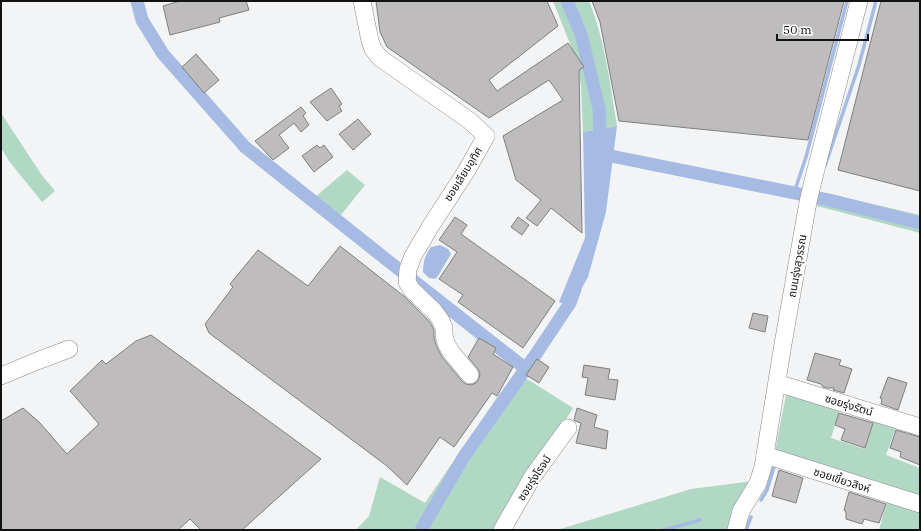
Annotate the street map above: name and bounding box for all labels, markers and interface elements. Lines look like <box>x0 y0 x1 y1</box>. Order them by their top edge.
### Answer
scale bar <box>777 16 868 42</box>
text: 50 m <box>783 22 812 37</box>
street label: ซอยเลียบอุทิศ <box>441 144 485 204</box>
street label: ถนนรุ่งสุวรรณ <box>785 233 809 299</box>
street label: ซอยรุ่งรัตน์ <box>823 391 875 419</box>
street label: ซอยรุ่งโรจน์ <box>514 453 554 503</box>
street label: ซอยเขี้ยวสิงห์ <box>812 463 873 496</box>

